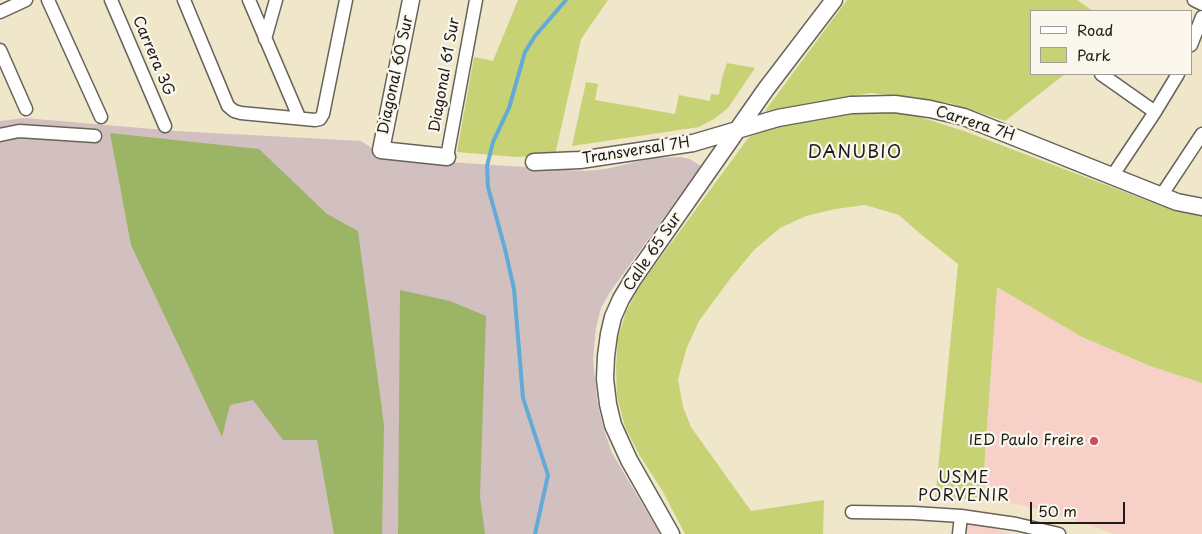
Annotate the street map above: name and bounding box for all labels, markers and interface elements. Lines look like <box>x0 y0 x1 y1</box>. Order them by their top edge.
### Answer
legend <box>1030 10 1192 75</box>
street label: Carrera 3G <box>128 13 178 99</box>
street label: Diagonal 60 Sur <box>375 14 417 136</box>
street label: Diagonal 61 Sur <box>426 16 464 134</box>
text: Road <box>1077 18 1113 41</box>
text: Park <box>1077 43 1111 66</box>
street label: Carrera 7H <box>933 103 1017 145</box>
street label: Transversal 7H <box>581 134 691 168</box>
district label: DANUBIO <box>807 142 903 164</box>
street label: Calle 65 Sur <box>620 209 686 295</box>
place label: IED Paulo Freire <box>969 432 1084 450</box>
marker: IED Paulo Freire <box>1088 435 1100 447</box>
district label: USME PORVENIR <box>917 469 1011 507</box>
scale bar <box>1032 492 1127 524</box>
text: 50 m <box>1038 499 1077 522</box>

